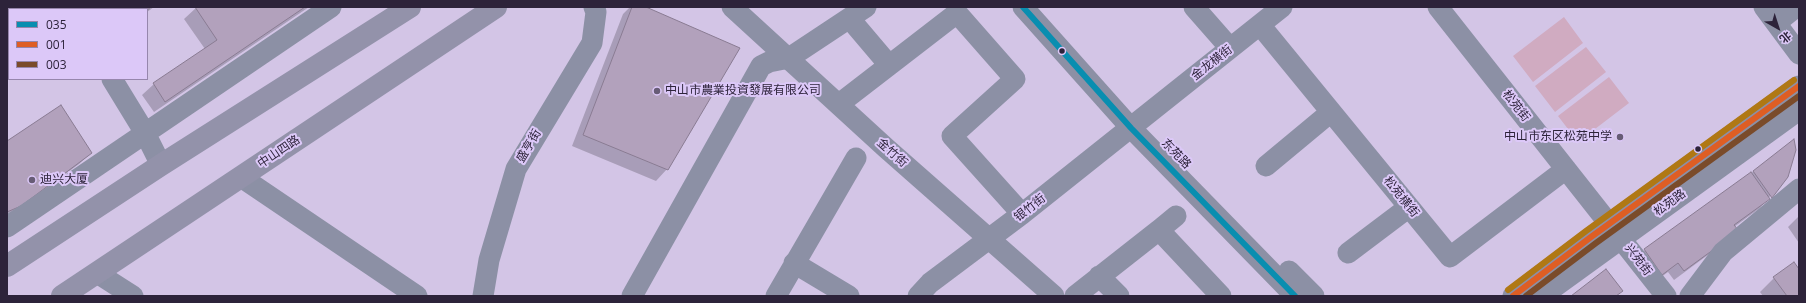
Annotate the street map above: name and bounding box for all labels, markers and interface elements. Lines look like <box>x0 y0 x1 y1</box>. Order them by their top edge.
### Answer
legend <box>8 8 148 80</box>
north arrow <box>1758 8 1798 48</box>
text: 035 <box>46 16 67 33</box>
text: 北 <box>1777 28 1795 47</box>
text: 001 <box>46 36 67 53</box>
street label: 金龙横街 <box>1189 43 1235 83</box>
unlabelled marker <box>1057 46 1067 56</box>
text: 003 <box>46 56 67 73</box>
place label: 中山市農業投資發展有限公司 <box>665 84 821 98</box>
marker: 中山市農業投資發展有限公司 <box>652 86 662 96</box>
street label: 松苑街 <box>1499 87 1533 125</box>
street label: 盛亨街 <box>514 127 544 165</box>
place label: 中山市东区松苑中学 <box>1504 130 1612 144</box>
marker: 中山市东区松苑中学 <box>1615 132 1625 142</box>
street label: 中山四路 <box>255 133 303 171</box>
street label: 金竹街 <box>874 136 910 170</box>
street label: 东苑路 <box>1158 136 1194 172</box>
unlabelled marker <box>1693 144 1703 154</box>
place label: 迪兴大厦 <box>40 173 88 187</box>
street label: 松苑横街 <box>1380 174 1422 220</box>
marker: 迪兴大厦 <box>27 175 37 185</box>
street label: 松苑路 <box>1651 187 1689 219</box>
street label: 银竹街 <box>1011 191 1049 225</box>
street label: 兴苑街 <box>1621 241 1655 279</box>

